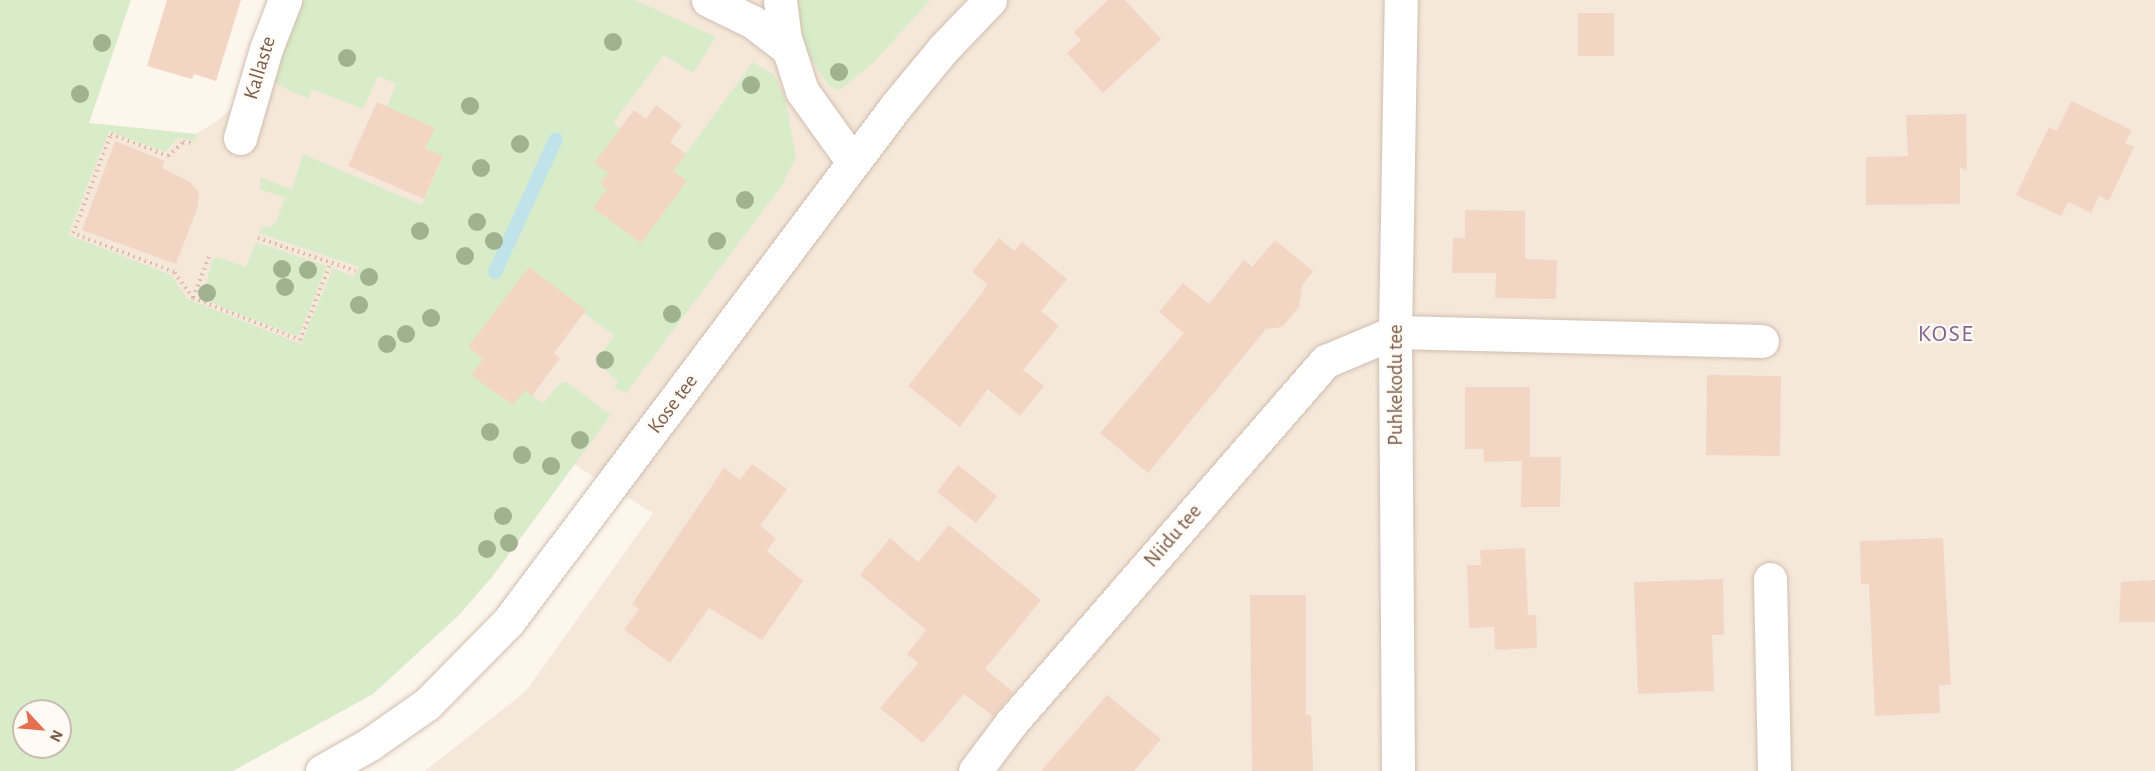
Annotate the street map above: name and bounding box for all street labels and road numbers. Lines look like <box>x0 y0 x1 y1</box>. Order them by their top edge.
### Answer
street label: Kallaste <box>238 33 282 103</box>
street label: Puhkekodu tee <box>1383 324 1409 446</box>
street label: Kose tee <box>642 369 704 439</box>
street label: Niidu tee <box>1139 499 1207 573</box>

